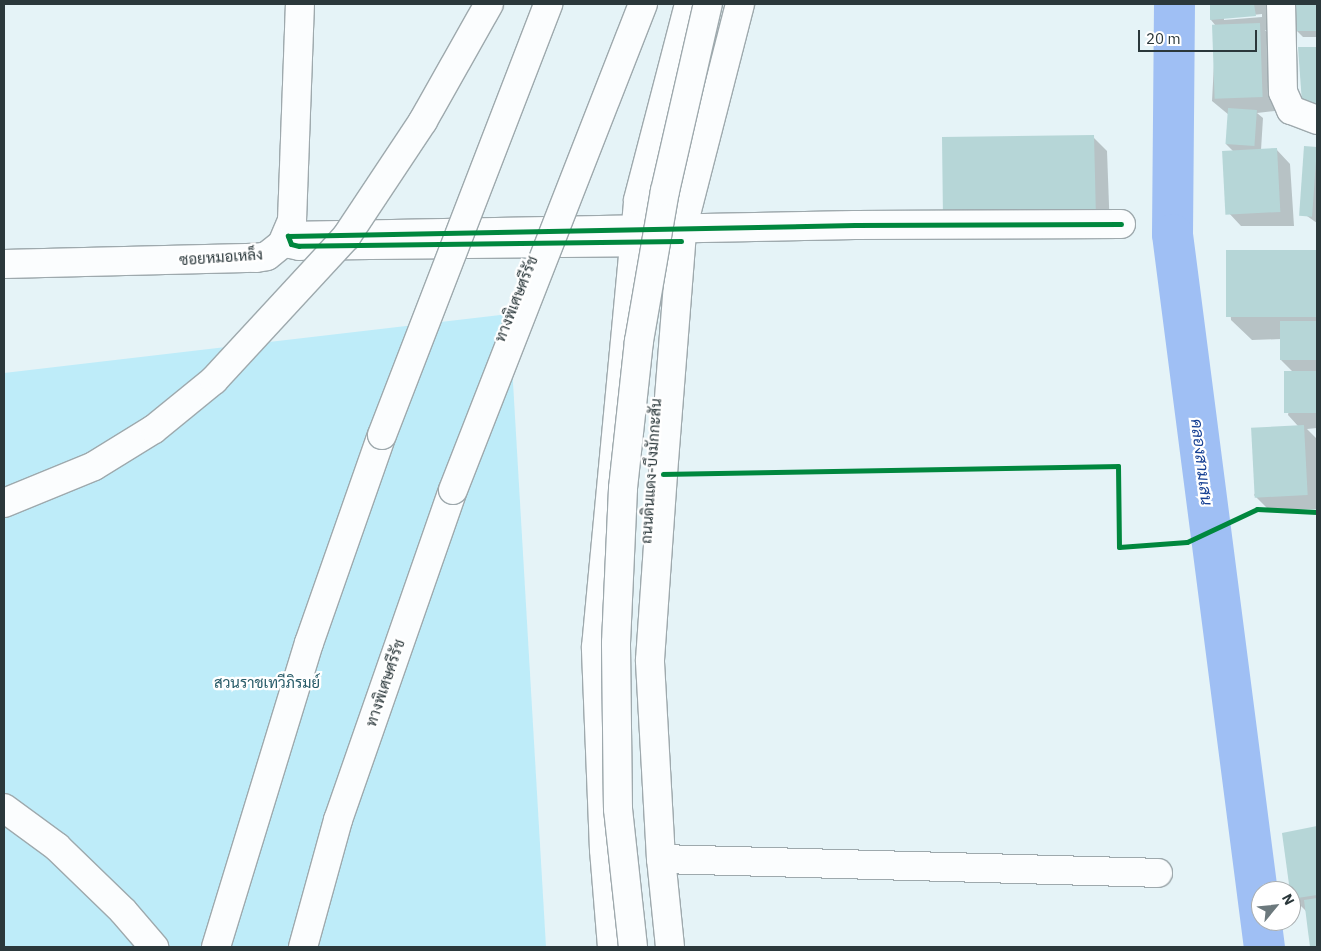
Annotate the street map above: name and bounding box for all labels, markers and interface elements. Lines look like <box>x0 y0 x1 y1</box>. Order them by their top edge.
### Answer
scale bar <box>1141 20 1260 52</box>
text: 20 m <box>1146 29 1181 48</box>
street label: ซอยหมอเหล็ง <box>179 245 263 269</box>
street label: ทางพิเศษศรีรัช <box>491 253 541 345</box>
street label: ถนนดินแดง-บึงมักกะสัน <box>637 398 665 544</box>
water label: คลองสามเสน <box>1187 418 1217 506</box>
street label: ทางพิเศษศรีรัช <box>362 637 408 729</box>
park label: สวนราชเทวีภิรมย์ <box>214 674 320 692</box>
north arrow <box>1251 881 1301 931</box>
text: N <box>1278 891 1299 908</box>

